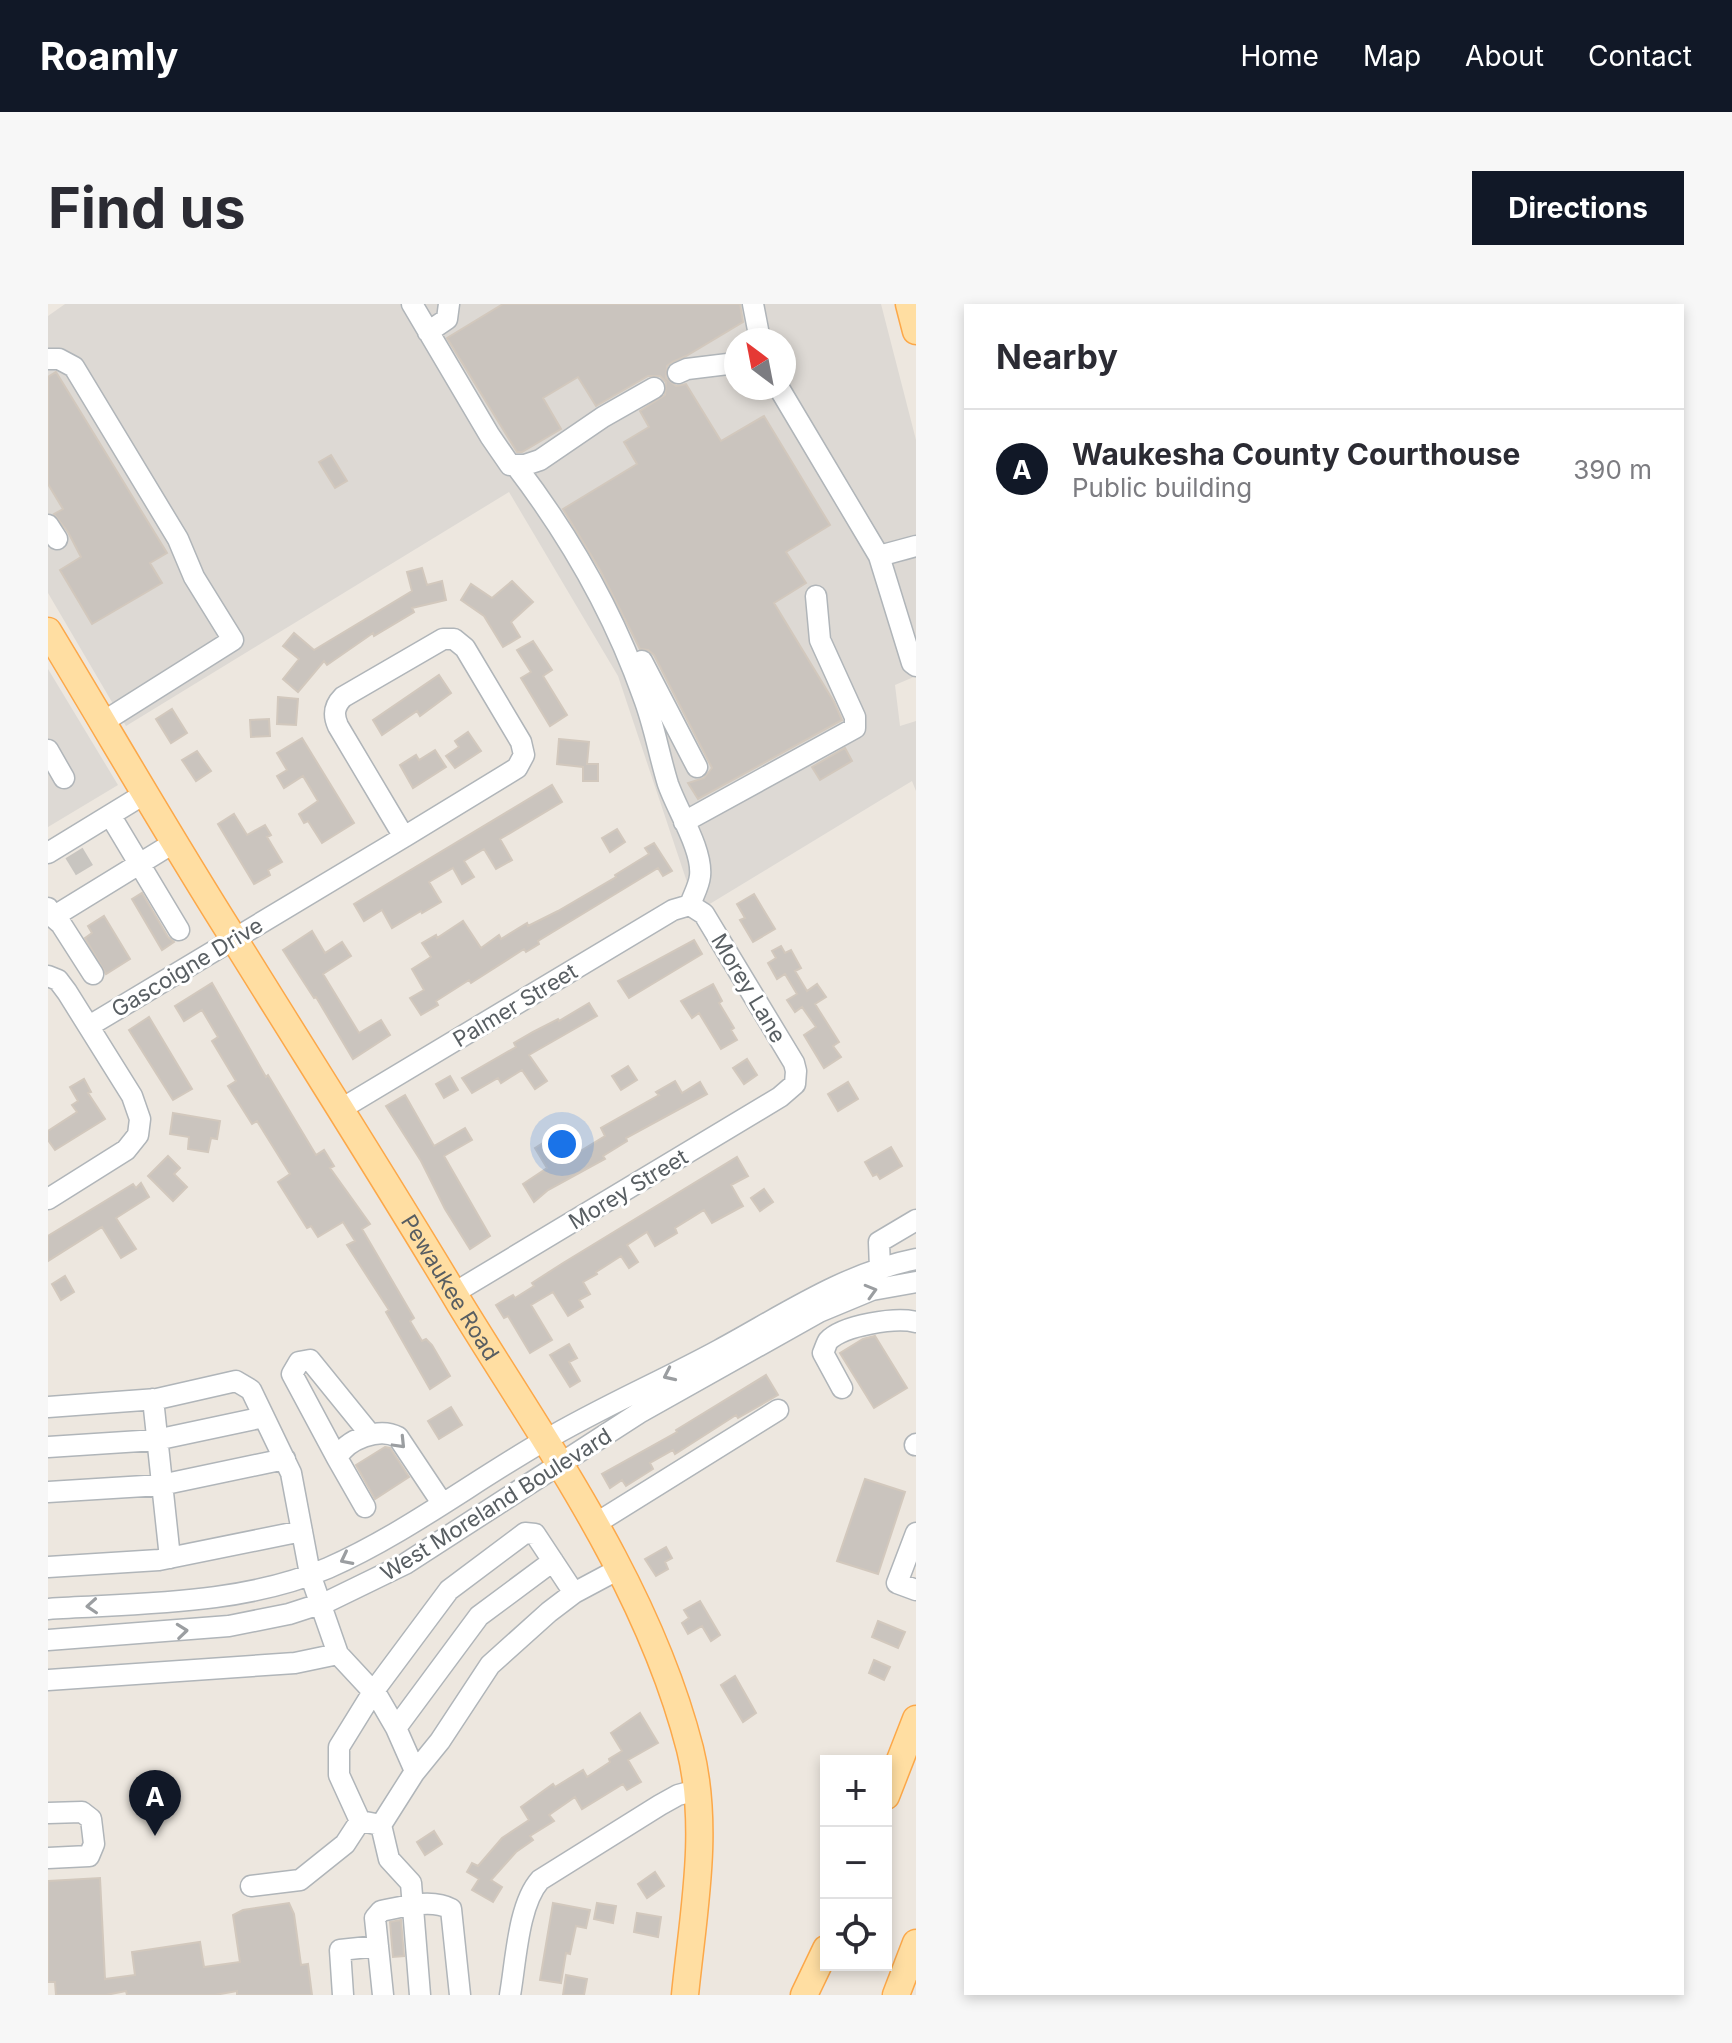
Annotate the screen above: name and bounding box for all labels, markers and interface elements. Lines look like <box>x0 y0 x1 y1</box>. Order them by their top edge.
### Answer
text: Roamly <box>40 33 178 79</box>
text: Home <box>1240 39 1319 73</box>
text: Map <box>1363 39 1421 73</box>
text: About <box>1465 39 1544 73</box>
text: Contact <box>1588 39 1692 73</box>
button: Directions <box>1472 171 1684 245</box>
text: Find us <box>48 174 246 242</box>
north arrow <box>724 328 796 400</box>
text: Nearby <box>996 336 1118 377</box>
text: Waukesha County Courthouse <box>1072 436 1520 472</box>
text: A <box>1012 454 1032 485</box>
text: 390 m <box>1573 454 1652 485</box>
text: Public building <box>1072 472 1252 503</box>
street label: Gascoigne Drive <box>107 912 267 1022</box>
street label: Morey Lane <box>706 929 792 1047</box>
street label: Palmer Street <box>448 958 582 1052</box>
your location <box>542 1124 582 1164</box>
street label: Morey Street <box>564 1143 692 1235</box>
street label: Pewaukee Road <box>396 1210 505 1365</box>
one-way arrow <box>864 1284 878 1301</box>
one-way arrow <box>662 1365 677 1381</box>
street label: West Moreland Boulevard <box>376 1422 616 1586</box>
one-way arrow <box>391 1434 406 1448</box>
one-way arrow <box>339 1549 354 1565</box>
one-way arrow <box>85 1597 98 1614</box>
one-way arrow <box>176 1623 189 1640</box>
map controls <box>820 1755 892 1971</box>
button: + <box>820 1755 892 1827</box>
pin: A <box>129 1770 181 1836</box>
button: − <box>820 1827 892 1899</box>
button: locate <box>820 1899 892 1971</box>

